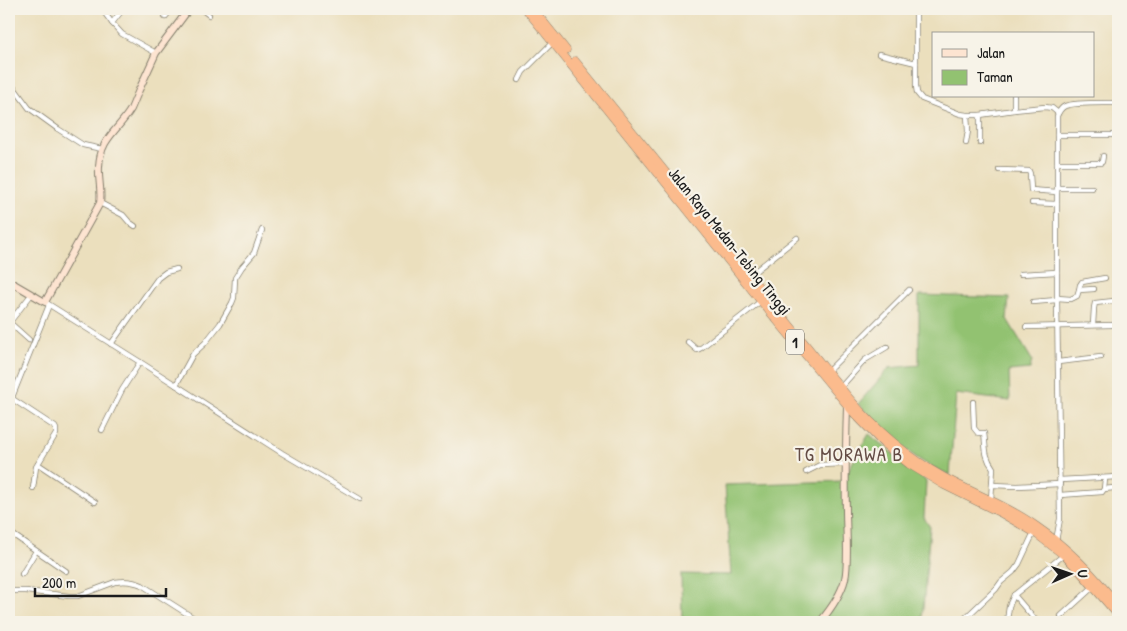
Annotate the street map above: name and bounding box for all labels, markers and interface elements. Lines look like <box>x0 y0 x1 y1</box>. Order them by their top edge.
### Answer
legend <box>932 32 1094 98</box>
text: Jalan <box>977 42 1005 63</box>
text: Taman <box>977 66 1013 87</box>
street label: Jalan Raya Medan-Tebing Tinggi <box>663 163 797 319</box>
road number: 1 <box>786 330 804 354</box>
district label: TG MORAWA B <box>795 441 903 467</box>
north arrow <box>1044 548 1094 598</box>
scale bar <box>35 566 166 598</box>
text: U <box>1074 569 1093 578</box>
text: 200 m <box>42 572 76 593</box>

